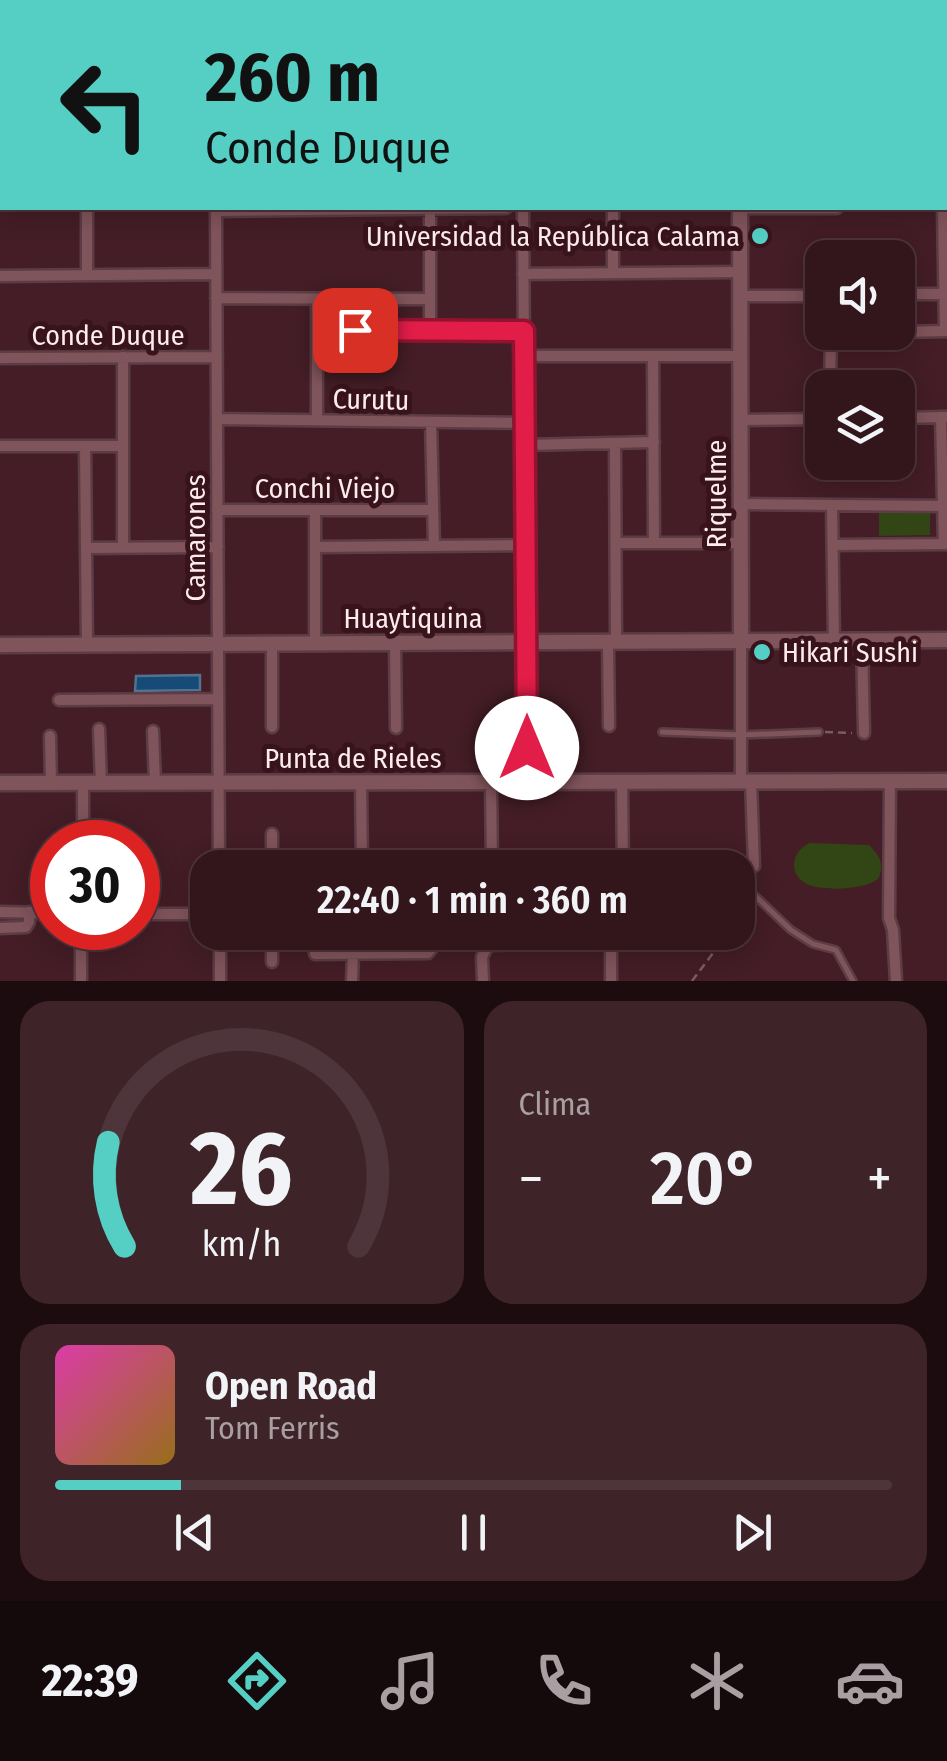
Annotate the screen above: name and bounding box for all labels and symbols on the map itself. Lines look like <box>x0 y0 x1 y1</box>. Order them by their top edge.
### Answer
place label: Universidad la República Calama <box>366 220 740 253</box>
marker: Universidad la República Calama <box>749 225 771 247</box>
pin <box>313 288 398 373</box>
street label: Conde Duque <box>32 319 184 352</box>
street label: Curutu <box>332 382 410 417</box>
street label: Riquelme <box>700 440 733 548</box>
street label: Conchi Viejo <box>255 472 395 505</box>
street label: Camarones <box>179 474 212 602</box>
street label: Huaytiquina <box>344 602 482 635</box>
place label: Hikari Sushi <box>782 636 918 669</box>
marker: Hikari Sushi <box>751 641 773 663</box>
position arrow <box>475 696 579 800</box>
street label: Punta de Rieles <box>264 742 442 775</box>
speed limit sign: 30 <box>30 820 160 950</box>

